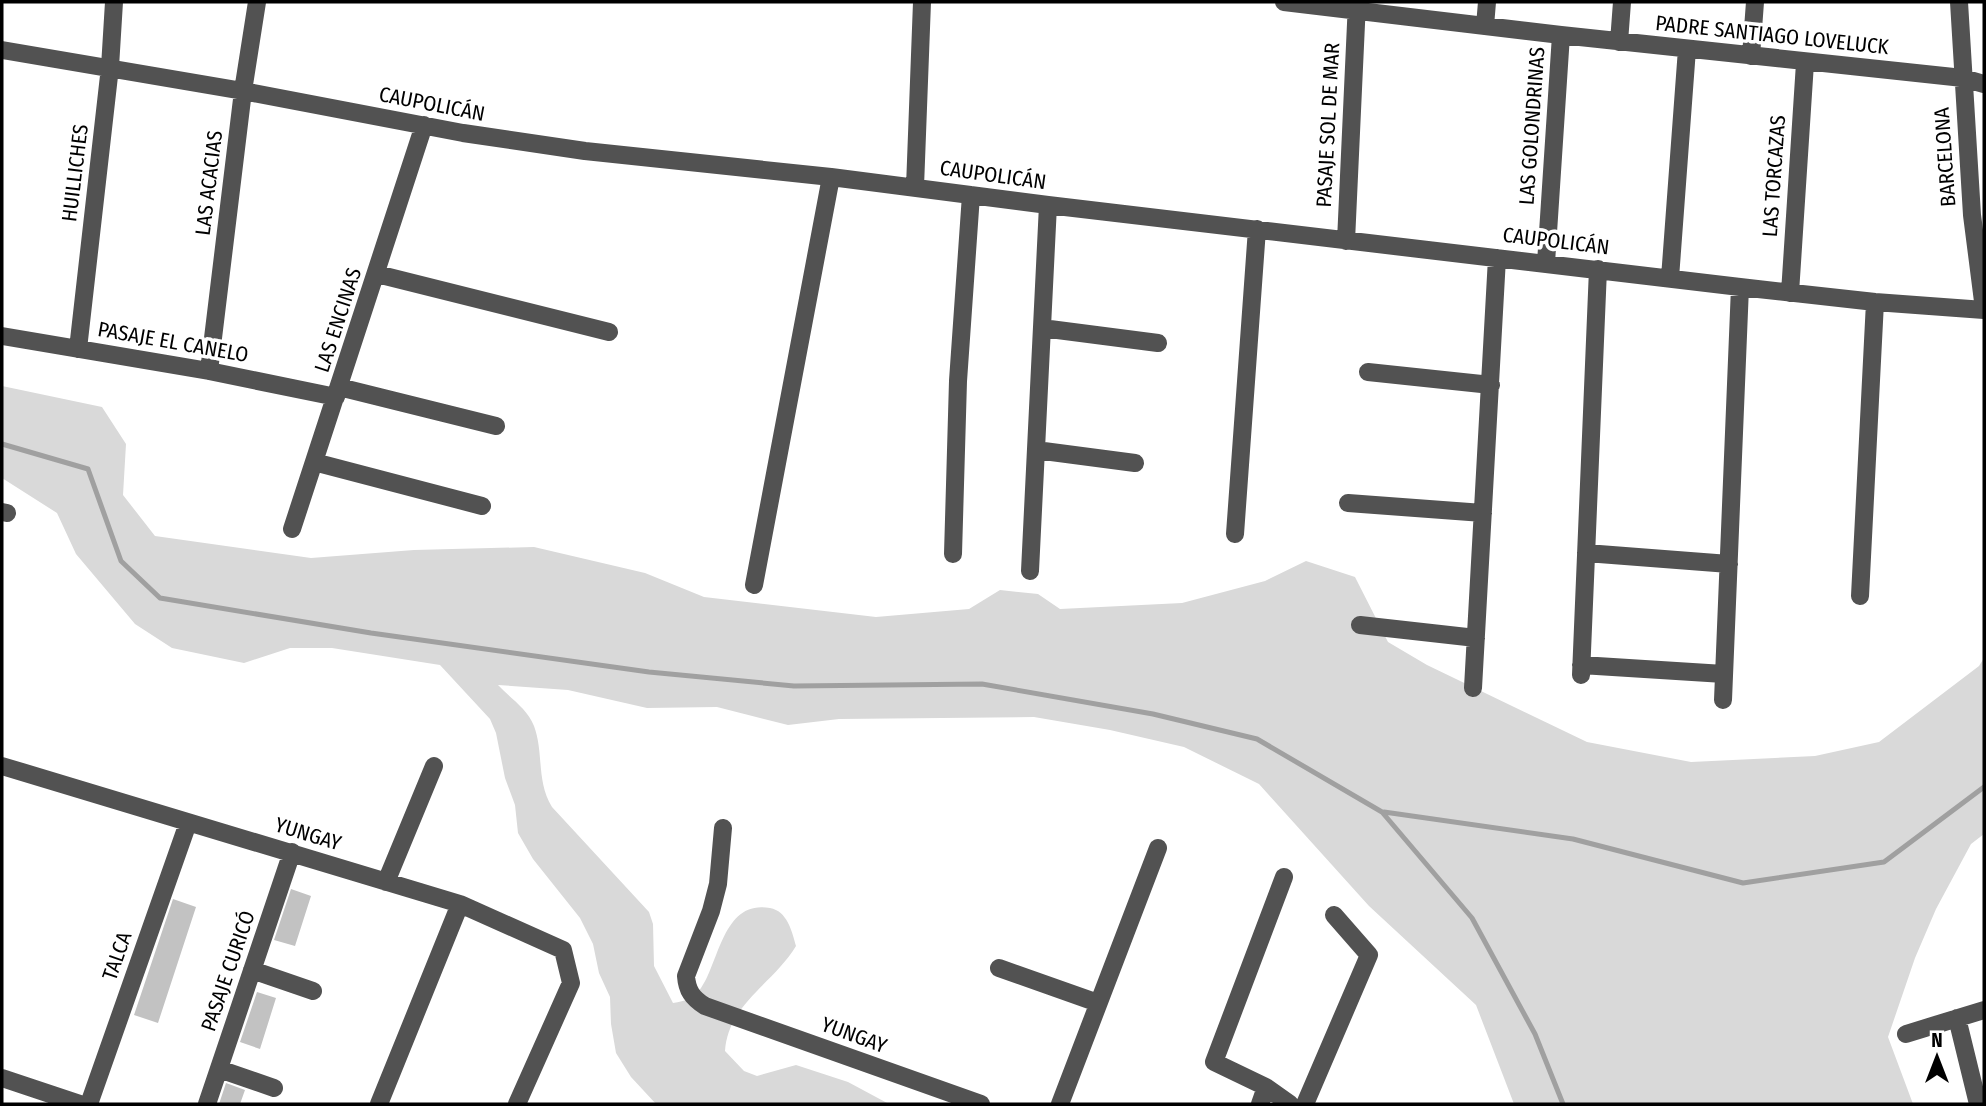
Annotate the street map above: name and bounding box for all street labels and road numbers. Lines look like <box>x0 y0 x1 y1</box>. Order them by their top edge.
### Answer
street label: PADRE SANTIAGO LOVELUCK <box>1654 10 1891 60</box>
street label: PASAJE SOL DE MAR <box>1311 41 1345 208</box>
street label: LAS GOLONDRINAS <box>1514 46 1550 206</box>
street label: CAUPOLICÁN <box>377 81 487 127</box>
street label: BARCELONA <box>1929 106 1961 208</box>
street label: LAS TORCAZAS <box>1757 114 1791 238</box>
street label: HUILLICHES <box>56 123 94 223</box>
street label: LAS ACACIAS <box>190 129 228 237</box>
street label: CAUPOLICÁN <box>938 155 1048 195</box>
street label: CAUPOLICÁN <box>1501 222 1611 260</box>
street label: LAS ENCINAS <box>309 264 367 376</box>
street label: PASAJE EL CANELO <box>96 316 250 368</box>
street label: YUNGAY <box>272 812 345 857</box>
street label: PASAJE CURICÓ <box>195 907 261 1035</box>
street label: TALCA <box>97 928 137 984</box>
street label: YUNGAY <box>818 1011 891 1059</box>

